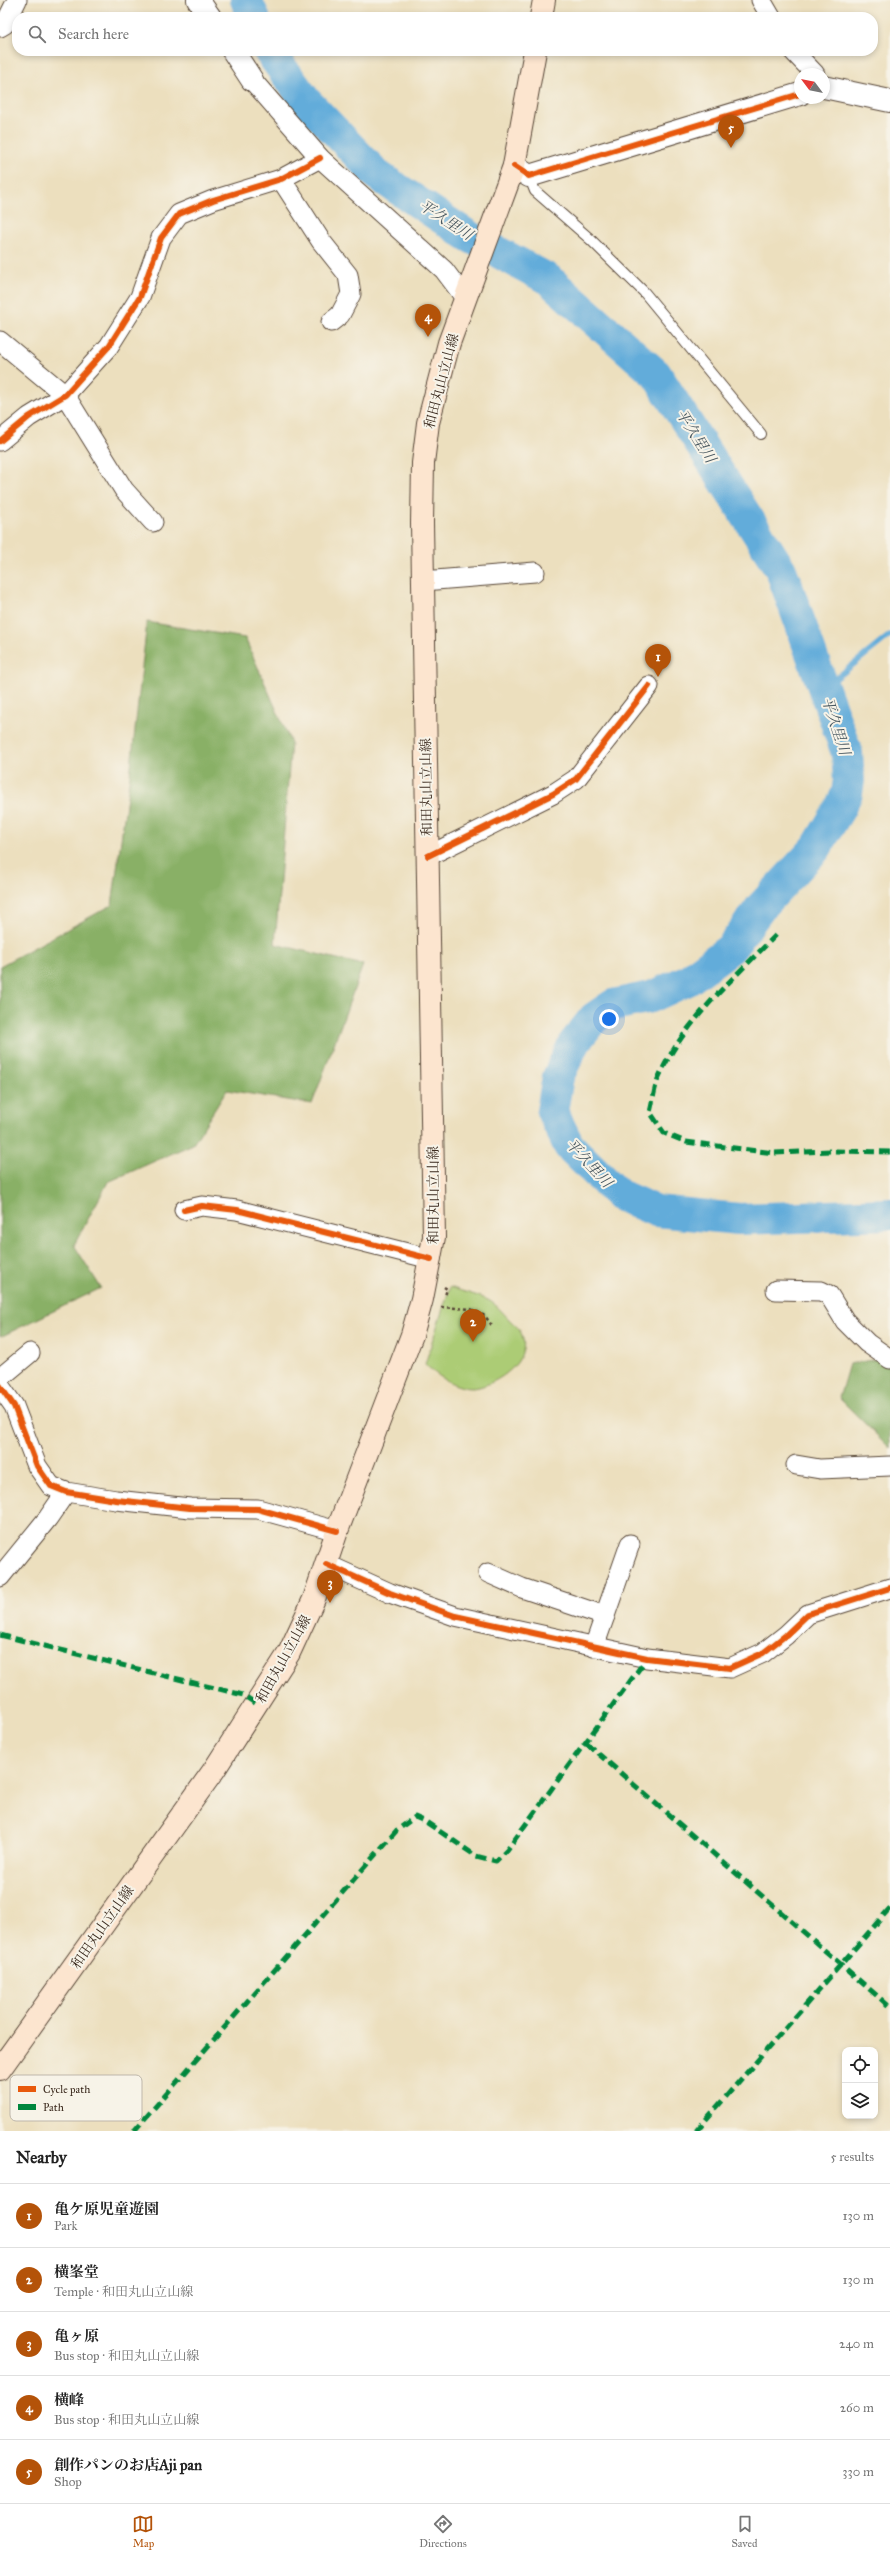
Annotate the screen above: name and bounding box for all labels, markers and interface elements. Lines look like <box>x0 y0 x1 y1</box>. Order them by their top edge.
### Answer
search box <box>12 12 878 56</box>
icon: search <box>26 23 48 45</box>
text: Search here <box>58 25 129 43</box>
north arrow <box>794 68 830 104</box>
pin: 5 <box>718 115 744 148</box>
water label: 平久里川 <box>416 196 478 245</box>
pin: 4 <box>415 304 441 337</box>
street label: 和田丸山立山線 <box>421 332 462 431</box>
water label: 平久里川 <box>672 406 721 468</box>
pin: 1 <box>645 644 671 677</box>
water label: 平久里川 <box>818 695 854 759</box>
street label: 和田丸山立山線 <box>417 738 436 836</box>
your location <box>599 1009 619 1029</box>
water label: 平久里川 <box>562 1135 617 1193</box>
street label: 和田丸山立山線 <box>425 1146 442 1244</box>
pin: 2 <box>460 1309 486 1342</box>
pin: 3 <box>317 1570 343 1603</box>
street label: 和田丸山立山線 <box>252 1612 315 1706</box>
street label: 和田丸山立山線 <box>67 1882 137 1972</box>
map controls <box>842 2047 878 2119</box>
button: locate <box>842 2047 878 2083</box>
legend <box>10 2075 142 2121</box>
text: Cycle path <box>43 2083 90 2096</box>
button: layers <box>842 2083 878 2119</box>
text: Path <box>43 2101 64 2114</box>
text: Nearby <box>16 2147 67 2168</box>
text: 5 results <box>830 2149 874 2165</box>
text: 亀ケ原児童遊園 <box>54 2200 159 2218</box>
text: 1 <box>26 2208 32 2224</box>
text: 130 m <box>842 2208 874 2224</box>
text: Park <box>54 2218 78 2234</box>
text: 横峯堂 <box>54 2263 99 2281</box>
text: 2 <box>26 2272 32 2288</box>
text: 130 m <box>842 2272 874 2288</box>
text: Temple · 和田丸山立山線 <box>54 2284 193 2300</box>
text: 亀ヶ原 <box>54 2327 99 2345</box>
text: 3 <box>26 2336 32 2352</box>
text: 240 m <box>839 2336 874 2352</box>
text: Bus stop · 和田丸山立山線 <box>54 2348 199 2364</box>
text: 横峰 <box>54 2391 84 2409</box>
text: 4 <box>25 2400 33 2416</box>
text: 260 m <box>840 2400 874 2416</box>
text: Bus stop · 和田丸山立山線 <box>54 2412 199 2428</box>
text: 創作パンのお店Aji pan <box>54 2456 202 2474</box>
text: 5 <box>26 2464 32 2480</box>
text: 330 m <box>842 2464 874 2480</box>
text: Shop <box>54 2474 82 2490</box>
tab: Map <box>132 2513 154 2550</box>
tab: Directions <box>419 2513 467 2550</box>
tab: Saved <box>731 2513 758 2550</box>

